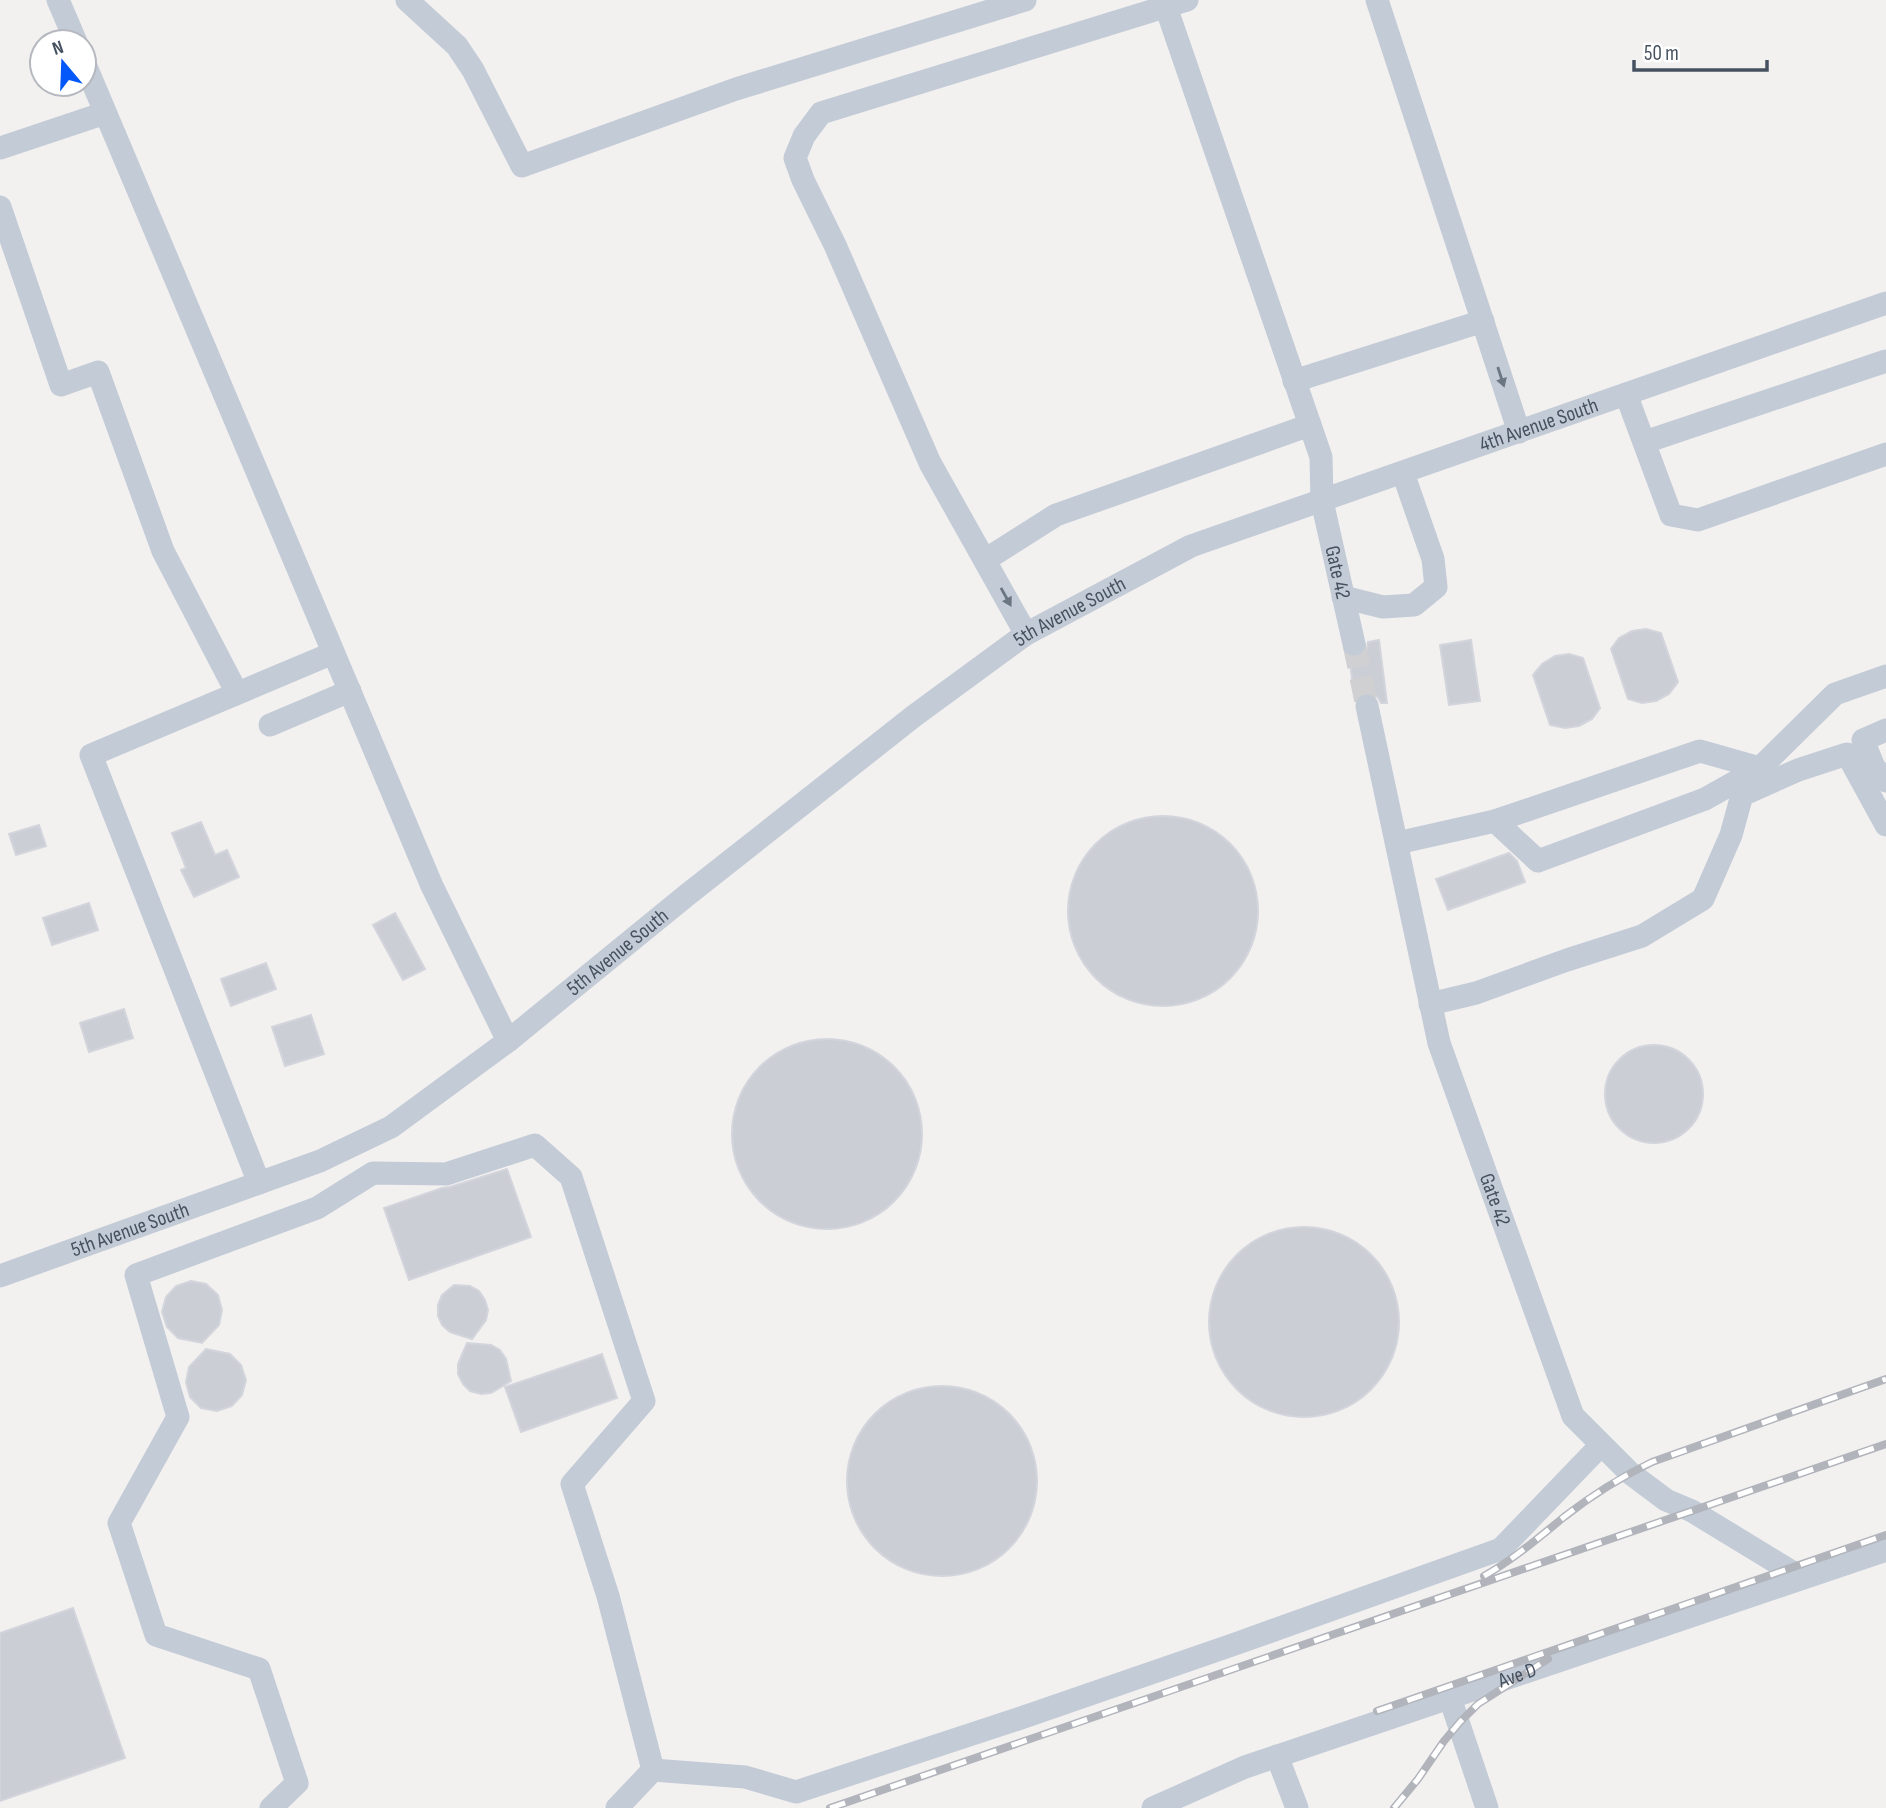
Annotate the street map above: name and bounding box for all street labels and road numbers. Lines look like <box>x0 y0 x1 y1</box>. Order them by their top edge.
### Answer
street label: 4th Avenue South <box>1476 392 1601 457</box>
street label: Gate 42 <box>1320 543 1356 601</box>
street label: 5th Avenue South <box>1008 571 1130 652</box>
street label: 5th Avenue South <box>561 903 673 1001</box>
street label: Gate 42 <box>1474 1170 1516 1229</box>
street label: 5th Avenue South <box>67 1197 192 1262</box>
street label: Ave D <box>1494 1657 1540 1693</box>

